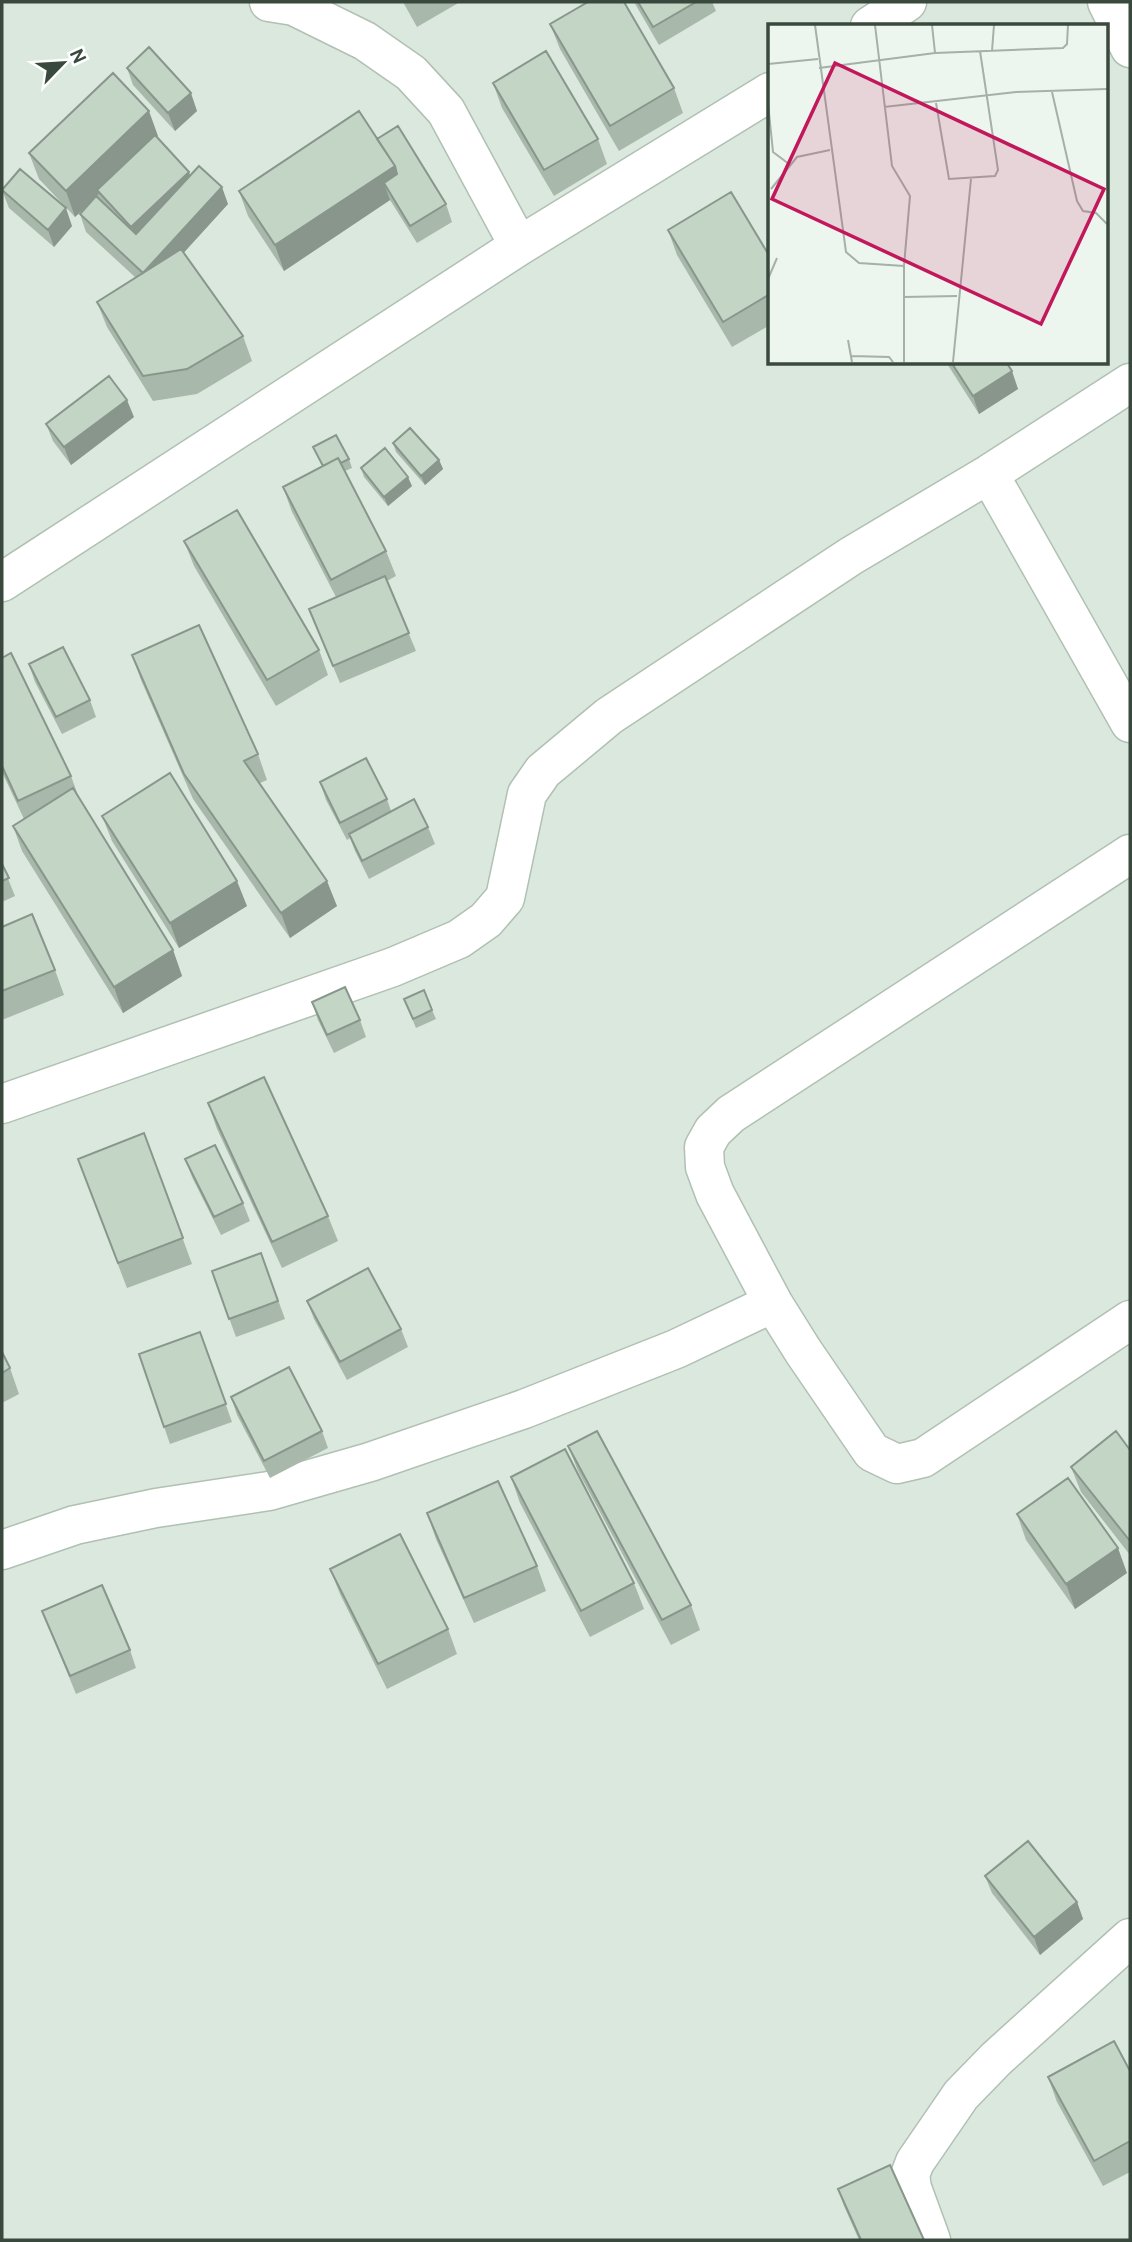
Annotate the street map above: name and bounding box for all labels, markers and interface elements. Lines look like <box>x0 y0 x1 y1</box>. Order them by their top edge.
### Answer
inset map <box>768 24 1108 364</box>
north arrow <box>28 28 98 98</box>
text: N <box>65 45 91 67</box>

